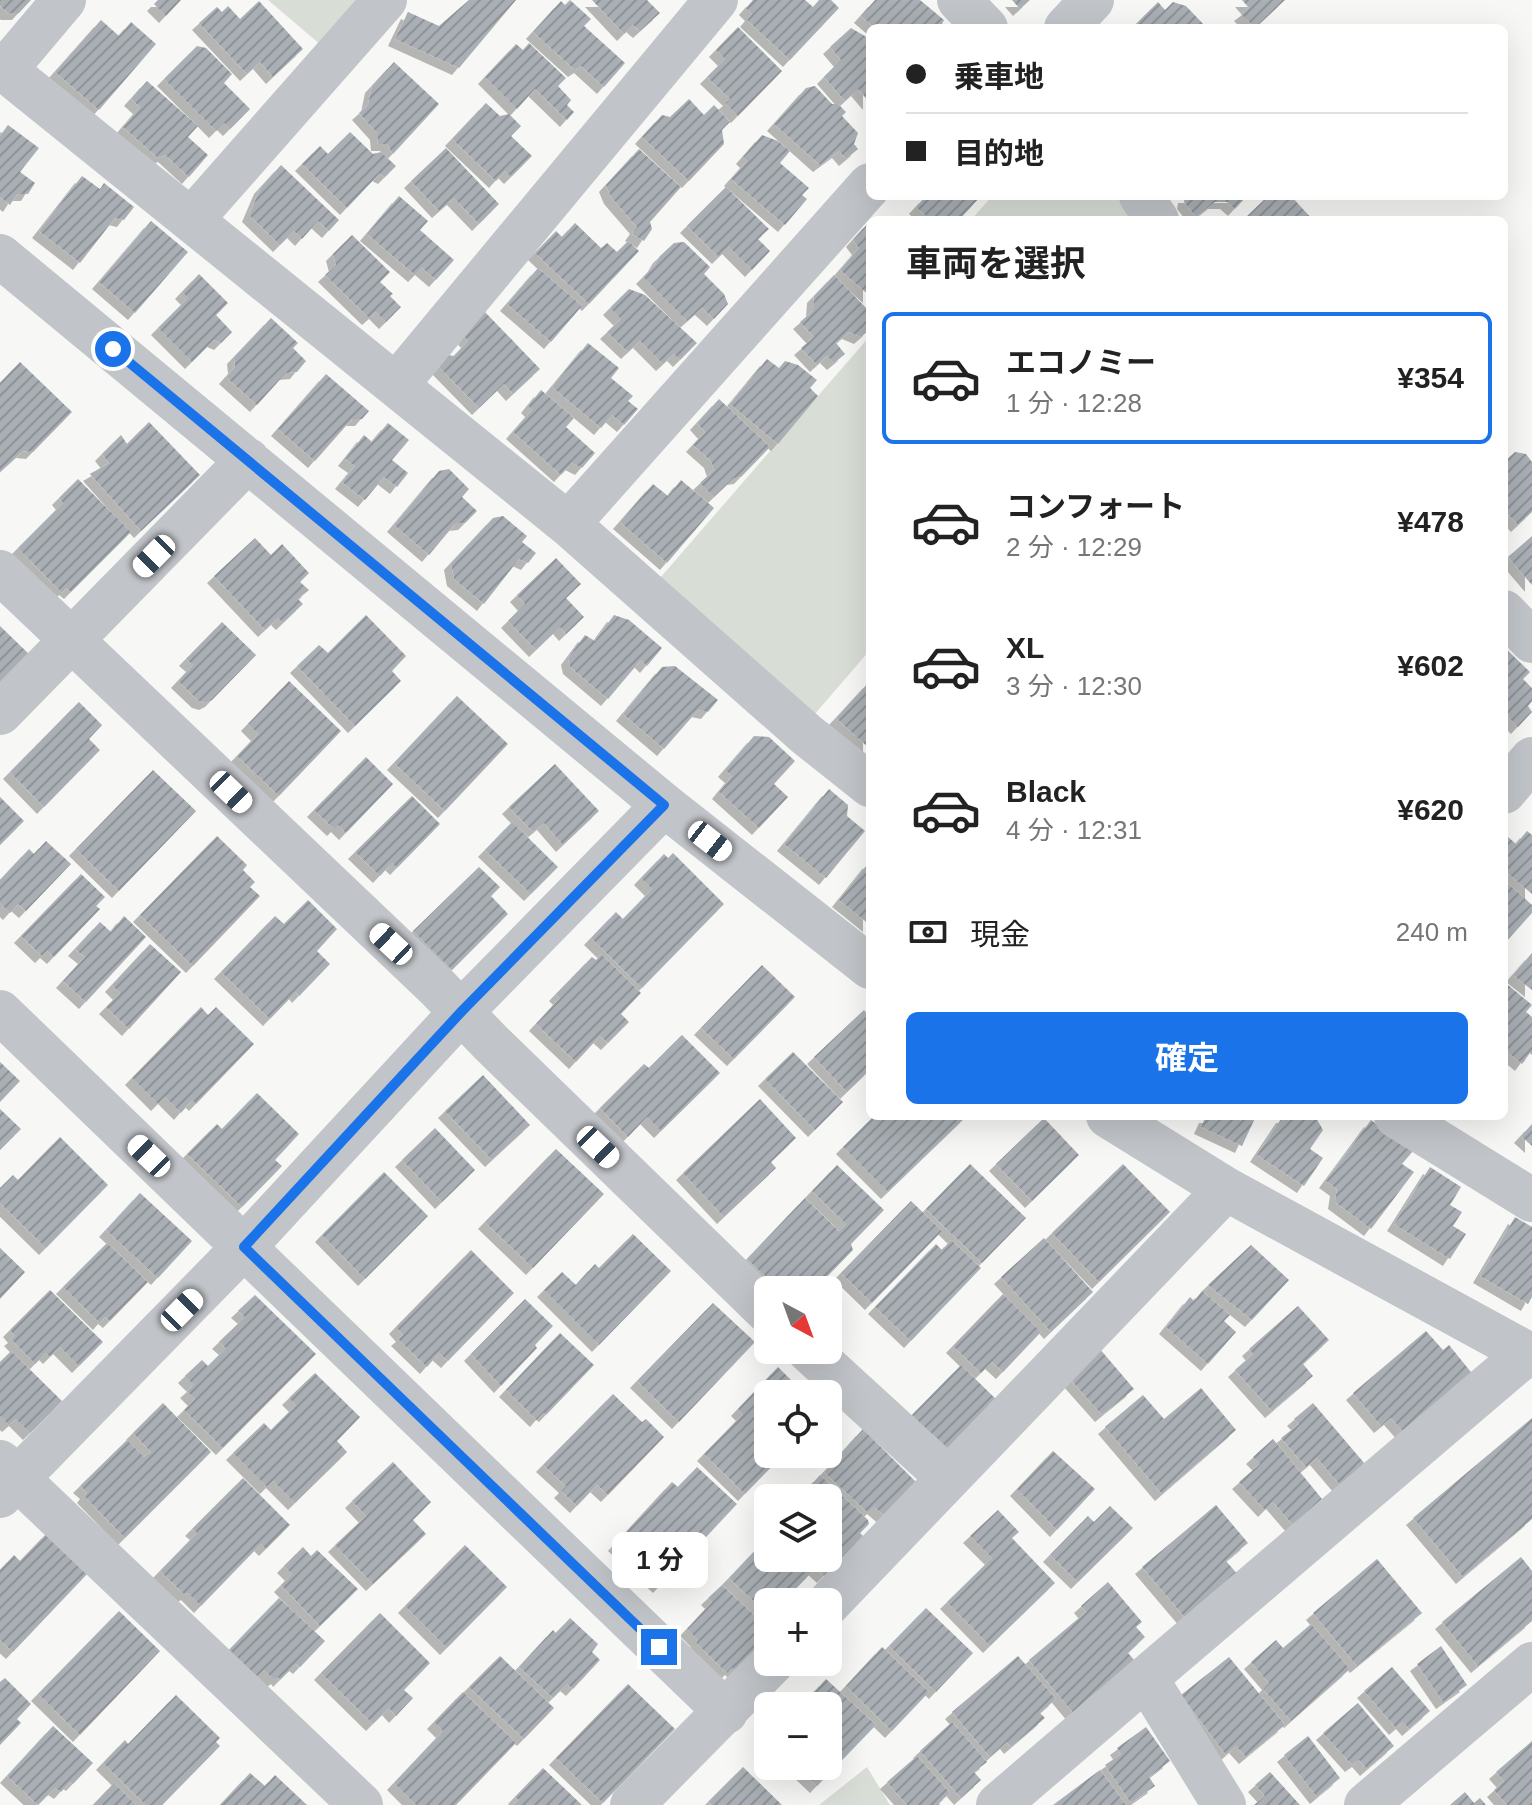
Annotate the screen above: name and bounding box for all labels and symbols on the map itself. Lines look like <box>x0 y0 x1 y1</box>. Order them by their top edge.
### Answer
route start <box>95 331 131 367</box>
car <box>129 531 179 581</box>
car <box>205 767 257 817</box>
car <box>684 817 736 865</box>
car <box>365 919 417 969</box>
car <box>572 1122 624 1172</box>
car <box>123 1131 175 1181</box>
north arrow <box>754 1276 842 1364</box>
car <box>157 1285 207 1335</box>
callout: 1 分 <box>611 1531 707 1587</box>
route end <box>641 1629 677 1665</box>

